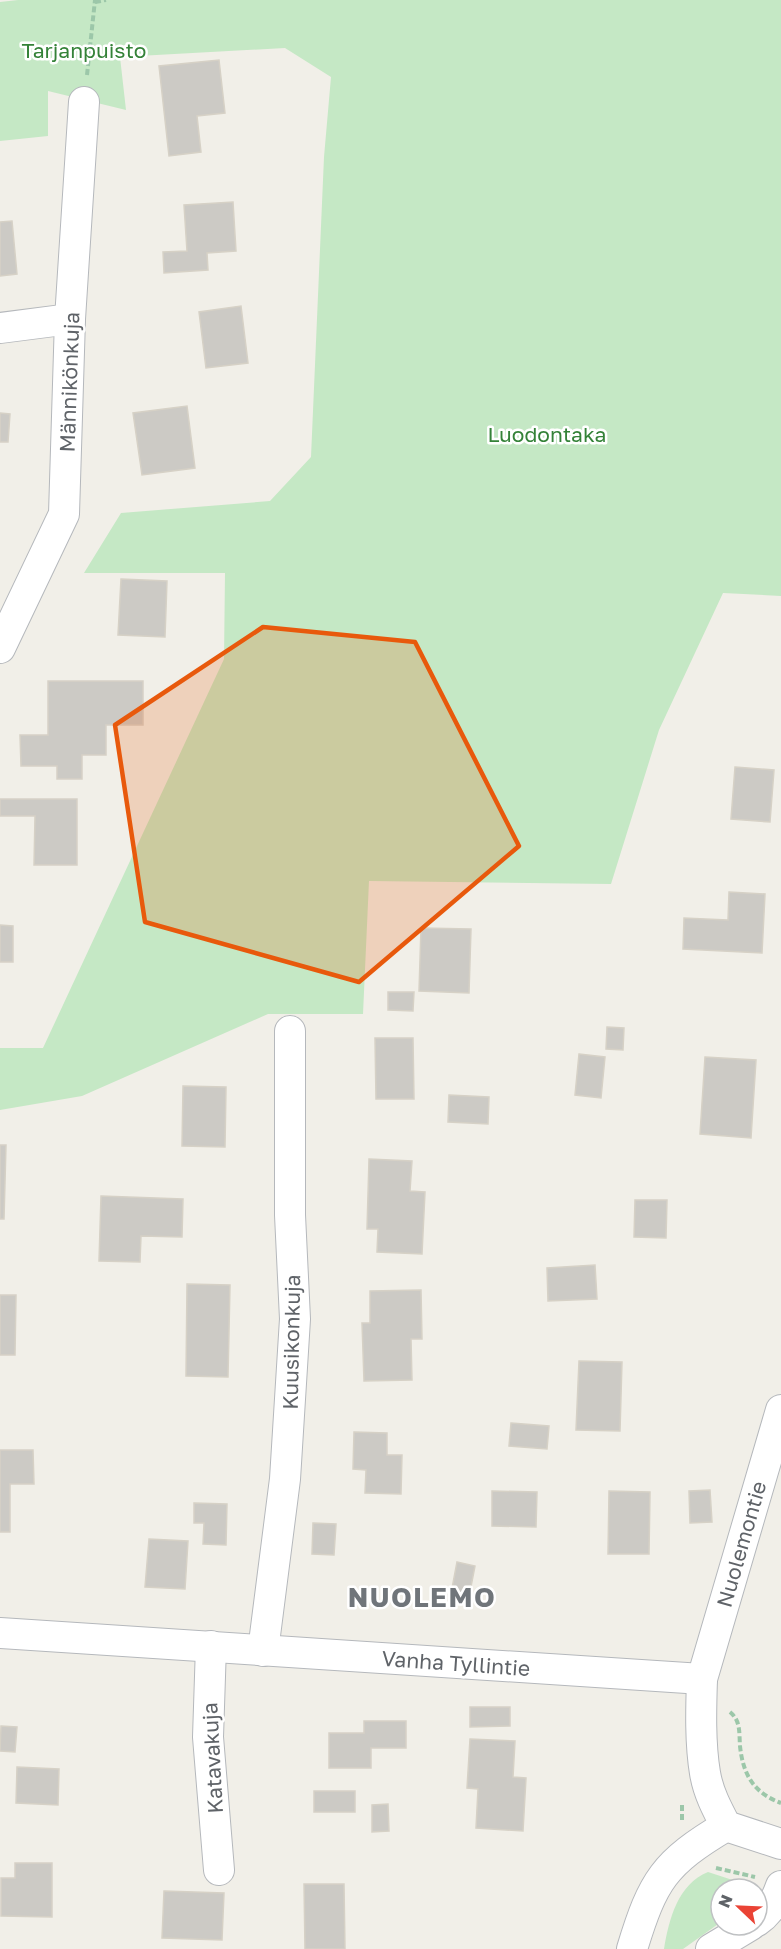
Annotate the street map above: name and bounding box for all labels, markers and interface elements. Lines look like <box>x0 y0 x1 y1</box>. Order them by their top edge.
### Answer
park label: Tarjanpuisto <box>22 37 146 63</box>
street label: Männikönkuja <box>54 311 84 453</box>
park label: Luodontaka <box>488 421 606 447</box>
street label: Kuusikonkuja <box>277 1274 305 1410</box>
street label: Nuolemontie <box>711 1478 771 1610</box>
district label: NUOLEMO <box>348 1581 496 1613</box>
street label: Vanha Tyllintie <box>381 1645 531 1681</box>
street label: Katavakuja <box>196 1702 228 1814</box>
north arrow <box>709 1877 769 1937</box>
text: N <box>714 1892 737 1911</box>

